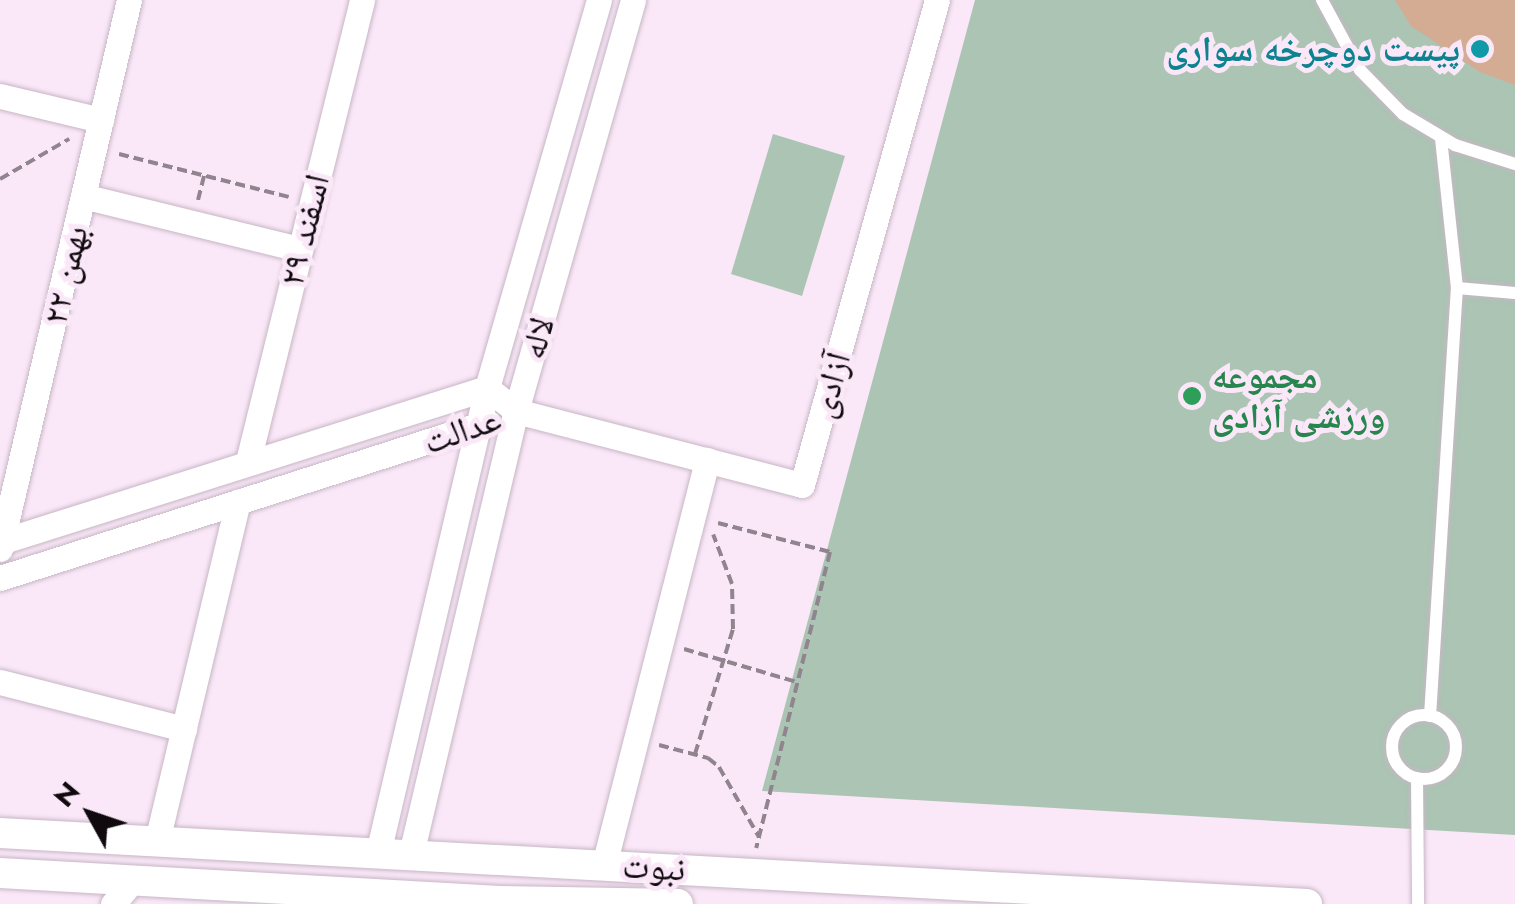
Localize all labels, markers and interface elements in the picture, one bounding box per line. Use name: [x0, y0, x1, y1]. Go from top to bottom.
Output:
place label: پیست دوچرخه سواری: [1166, 28, 1460, 70]
marker: پیست دوچرخه سواری: [1469, 38, 1491, 60]
street label: ۲۹ اسفند: [270, 170, 338, 290]
street label: ۲۲ بهمن: [33, 222, 97, 328]
street label: لاله: [511, 312, 563, 364]
street label: آزادی: [801, 347, 859, 423]
place label: مجموعه ورزشی آزادی: [1212, 355, 1385, 437]
marker: مجموعه ورزشی آزادی: [1181, 385, 1203, 407]
street label: عدالت: [418, 397, 506, 463]
north arrow: [40, 764, 140, 864]
text: N: [44, 773, 89, 816]
street label: نبوت: [621, 844, 687, 890]

